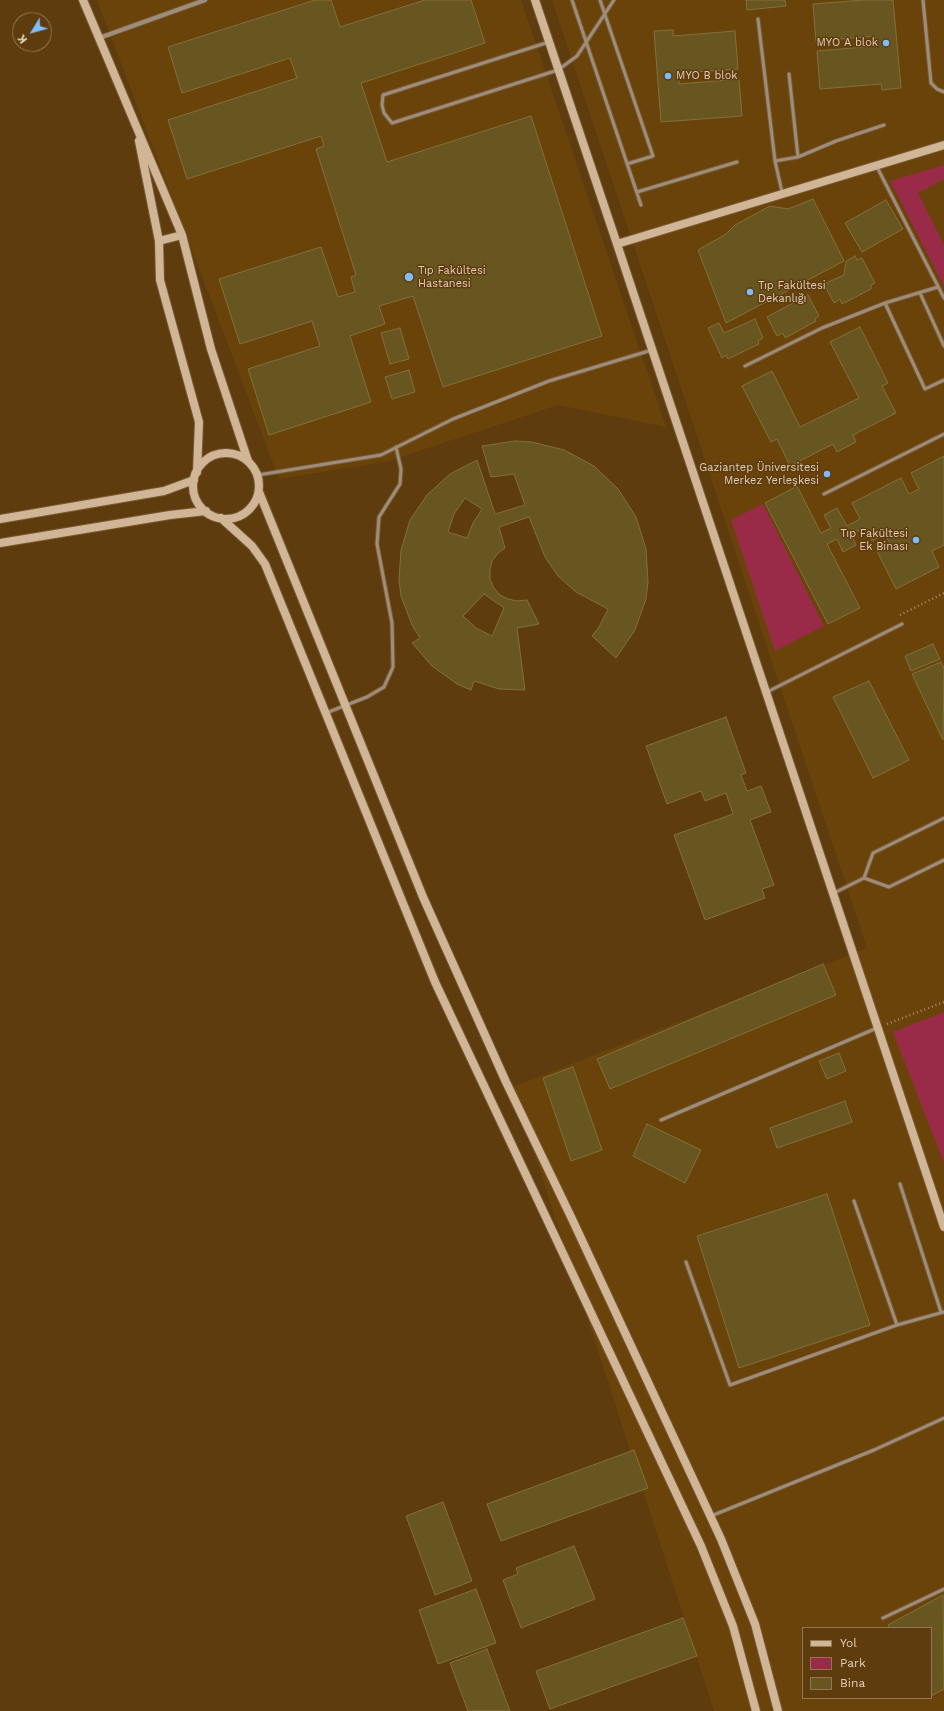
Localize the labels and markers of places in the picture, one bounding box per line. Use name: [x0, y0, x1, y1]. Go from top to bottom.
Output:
place label: MYO A blok: [816, 36, 878, 50]
marker: MYO A blok: [881, 38, 891, 48]
place label: MYO B blok: [676, 69, 737, 83]
marker: MYO B blok: [663, 71, 673, 81]
place label: Tıp Fakültesi Hastanesi: [418, 264, 486, 290]
marker: Tıp Fakültesi Hastanesi: [403, 271, 415, 283]
place label: Tıp Fakültesi Dekanlığı: [758, 279, 826, 305]
marker: Tıp Fakültesi Dekanlığı: [745, 287, 755, 297]
place label: Gaziantep Üniversitesi Merkez Yerleşkesi: [699, 461, 819, 487]
marker: Gaziantep Üniversitesi Merkez Yerleşkesi: [822, 469, 832, 479]
place label: Tıp Fakültesi Ek Binası: [840, 527, 908, 553]
marker: Tıp Fakültesi Ek Binası: [911, 535, 921, 545]

